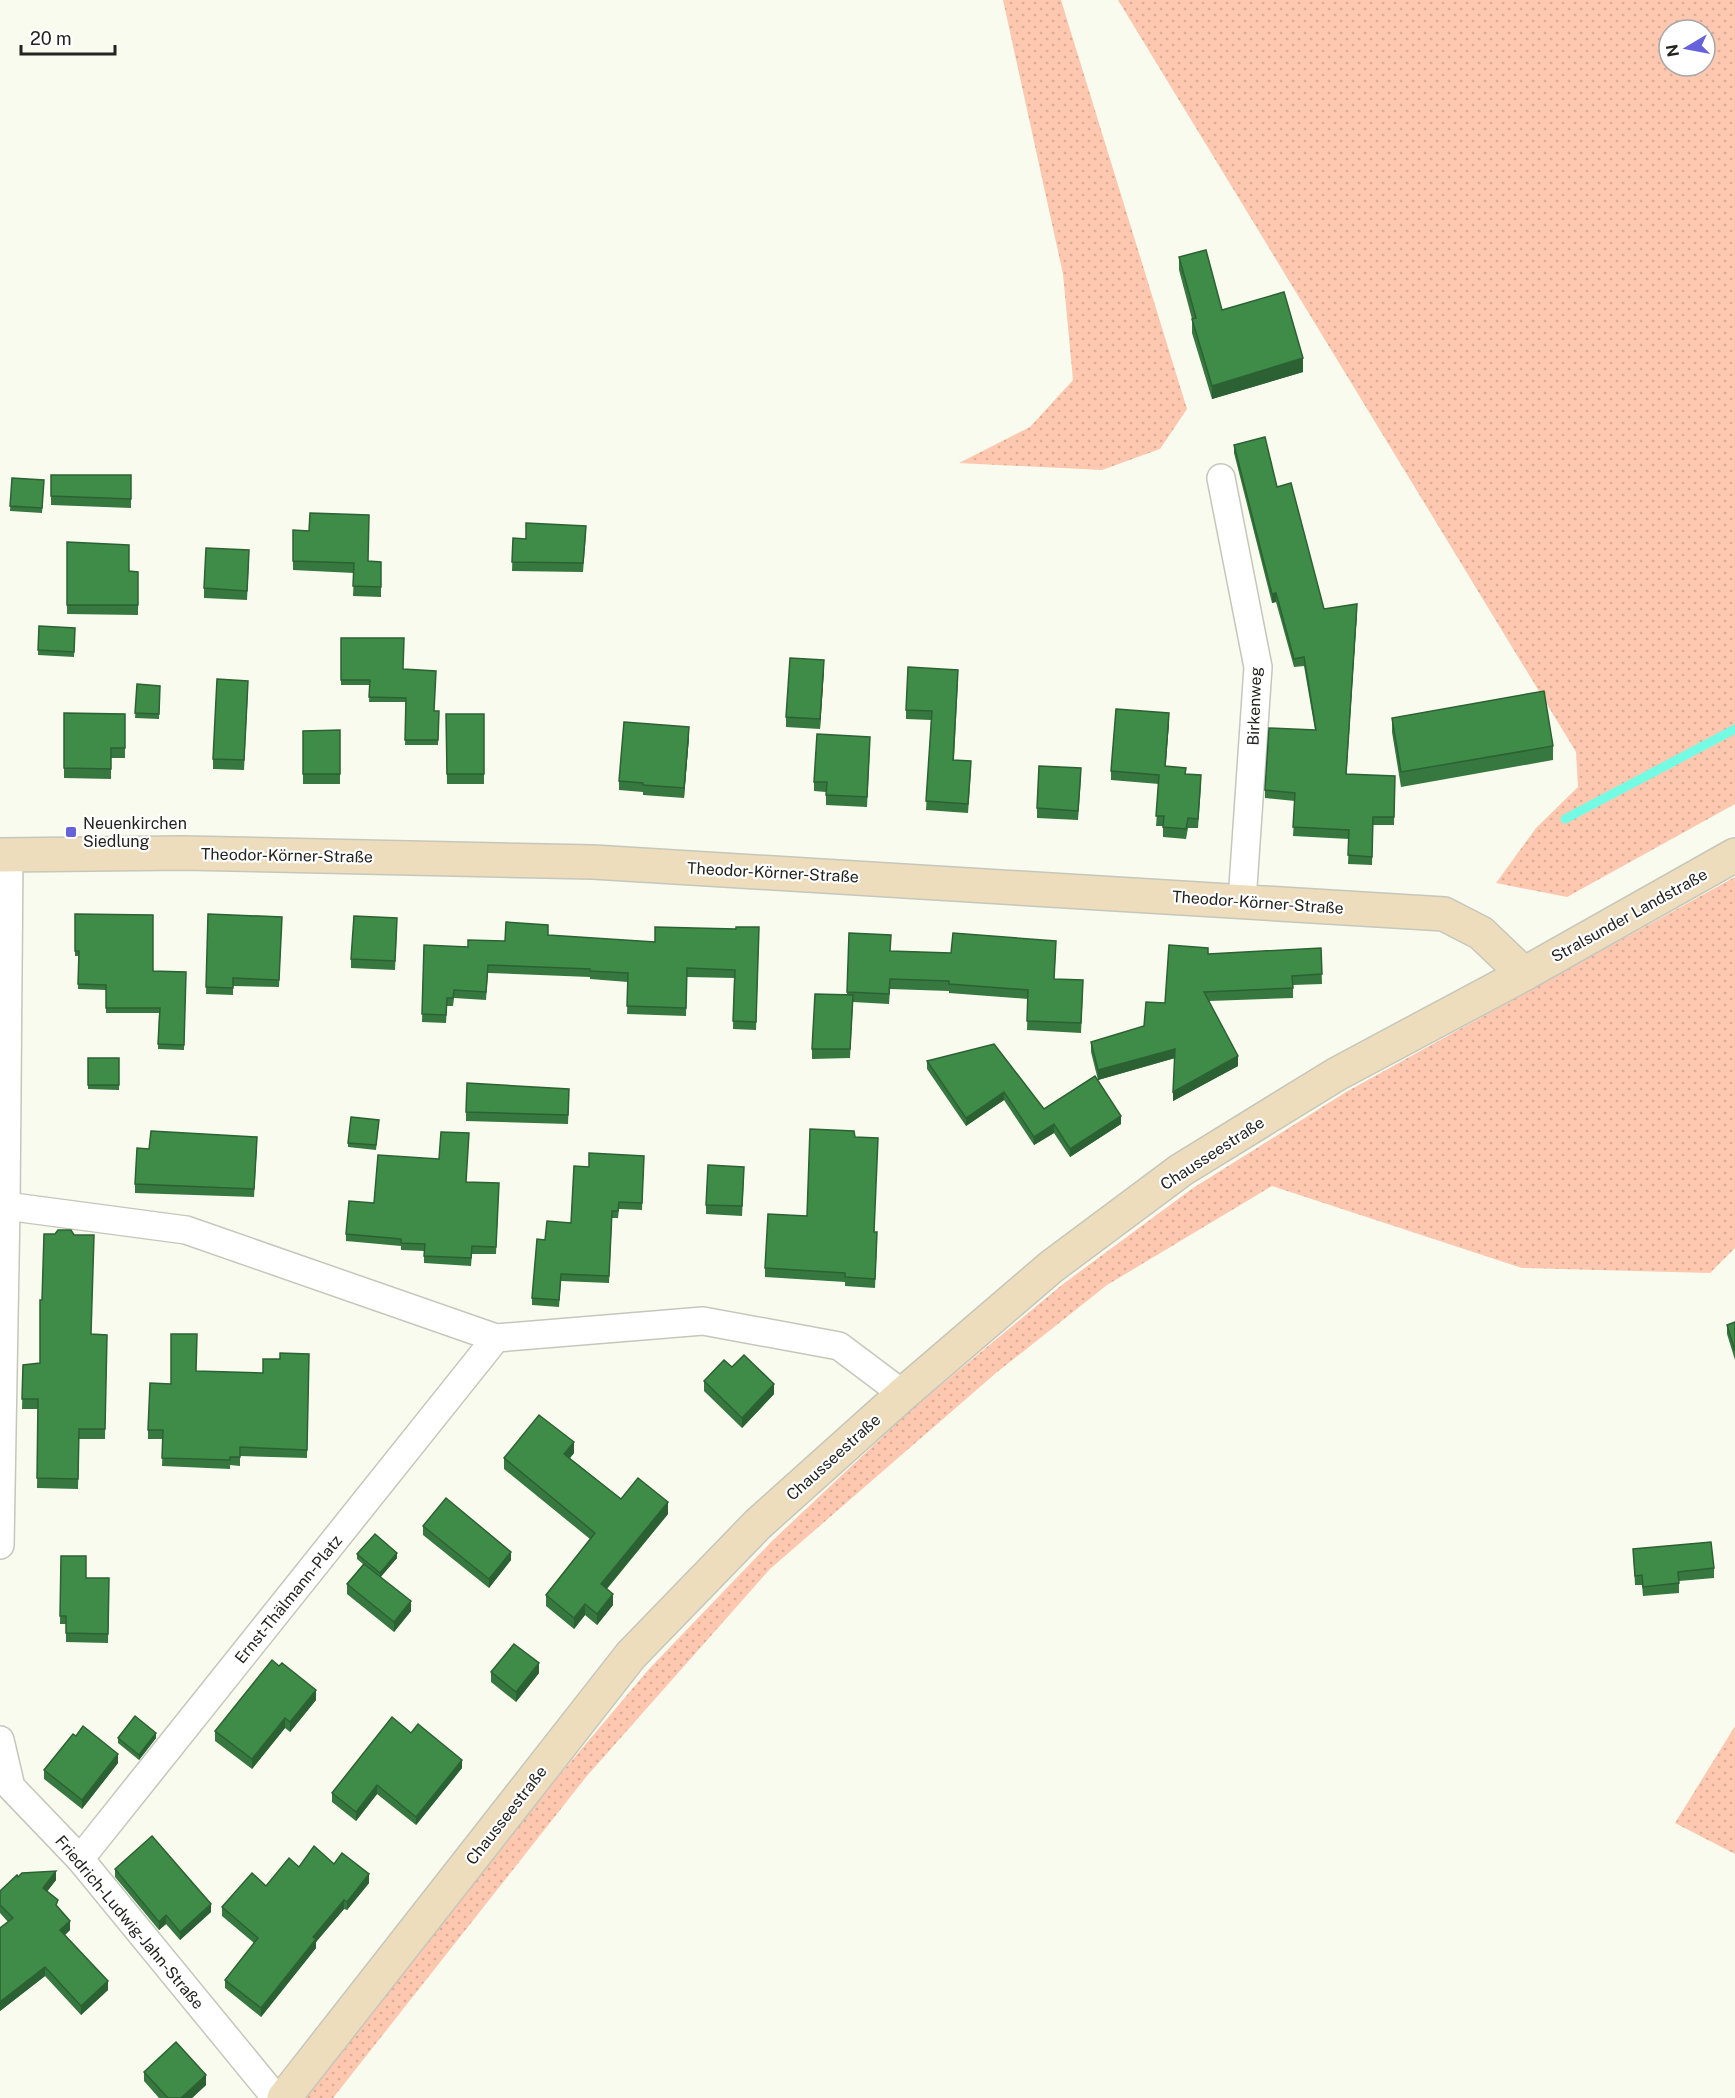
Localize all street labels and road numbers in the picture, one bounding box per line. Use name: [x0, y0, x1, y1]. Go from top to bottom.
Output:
street label: Birkenweg: [1244, 666, 1265, 746]
street label: Theodor-Körner-Straße: [201, 844, 373, 867]
street label: Theodor-Körner-Straße: [687, 859, 859, 886]
street label: Stralsunder Landstraße: [1548, 865, 1711, 966]
street label: Theodor-Körner-Straße: [1171, 887, 1344, 918]
street label: Chausseestraße: [1157, 1113, 1268, 1194]
street label: Chausseestraße: [782, 1410, 884, 1505]
street label: Ernst-Thälmann-Platz: [231, 1531, 346, 1667]
street label: Chausseestraße: [462, 1762, 551, 1868]
street label: Friedrich-Ludwig-Jahn-Straße: [51, 1832, 208, 2013]

